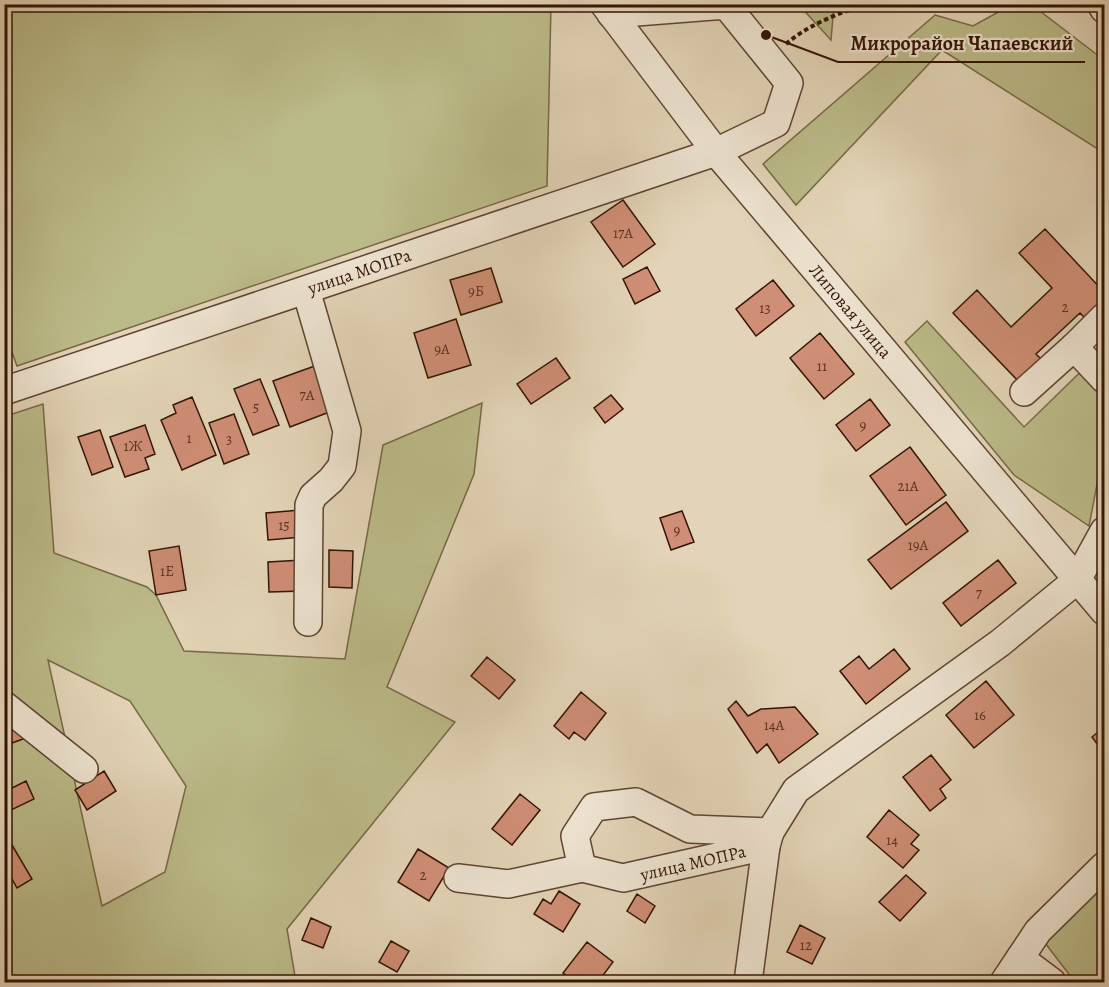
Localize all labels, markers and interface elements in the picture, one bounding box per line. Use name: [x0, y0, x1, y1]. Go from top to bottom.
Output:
callout: Микрорайон Чапаевский: [838, 24, 1085, 62]
text: Микрорайон Чапаевский: [851, 30, 1074, 57]
house number: 17А: [613, 223, 633, 243]
street label: улица МОПРа: [304, 243, 415, 301]
street label: Липовая улица: [804, 259, 898, 364]
house number: 9Б: [468, 281, 484, 301]
house number: 2: [1061, 297, 1069, 317]
house number: 13: [759, 298, 771, 318]
house number: 9А: [434, 339, 450, 359]
house number: 11: [817, 356, 827, 376]
house number: 7А: [299, 385, 315, 405]
house number: 5: [253, 397, 259, 417]
house number: 9: [860, 415, 867, 435]
house number: 1: [186, 428, 192, 448]
house number: 3: [226, 429, 232, 449]
house number: 1Ж: [124, 436, 143, 456]
house number: 21А: [897, 476, 919, 496]
house number: 15: [278, 515, 290, 535]
house number: 9: [674, 520, 681, 540]
house number: 19А: [908, 535, 929, 555]
house number: 1Е: [160, 561, 174, 581]
house number: 7: [976, 583, 983, 603]
house number: 16: [974, 705, 986, 725]
house number: 14А: [764, 715, 785, 735]
house number: 14: [886, 830, 898, 850]
street label: улица МОПРа: [637, 839, 749, 887]
house number: 2: [419, 865, 427, 885]
house number: 12: [800, 935, 812, 955]

